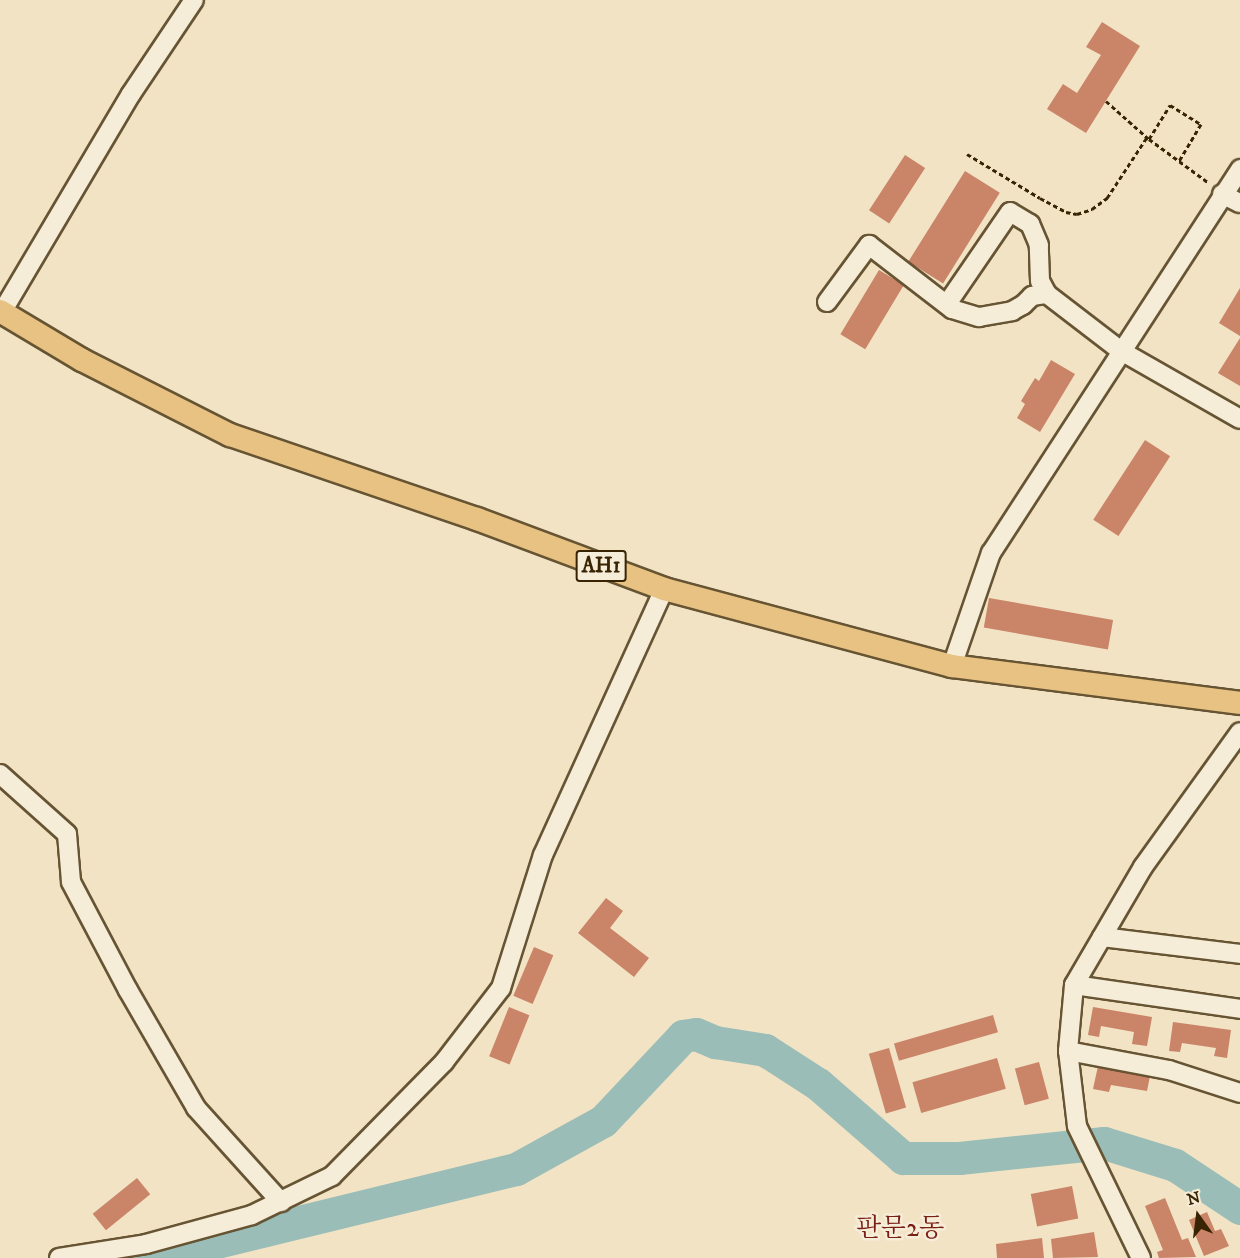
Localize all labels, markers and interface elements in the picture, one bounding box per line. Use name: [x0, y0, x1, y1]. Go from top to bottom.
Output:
road number: AH1: [576, 548, 626, 584]
north arrow: [1168, 1186, 1228, 1246]
text: N: [1185, 1187, 1202, 1210]
district label: 판문2동: [856, 1213, 944, 1245]

